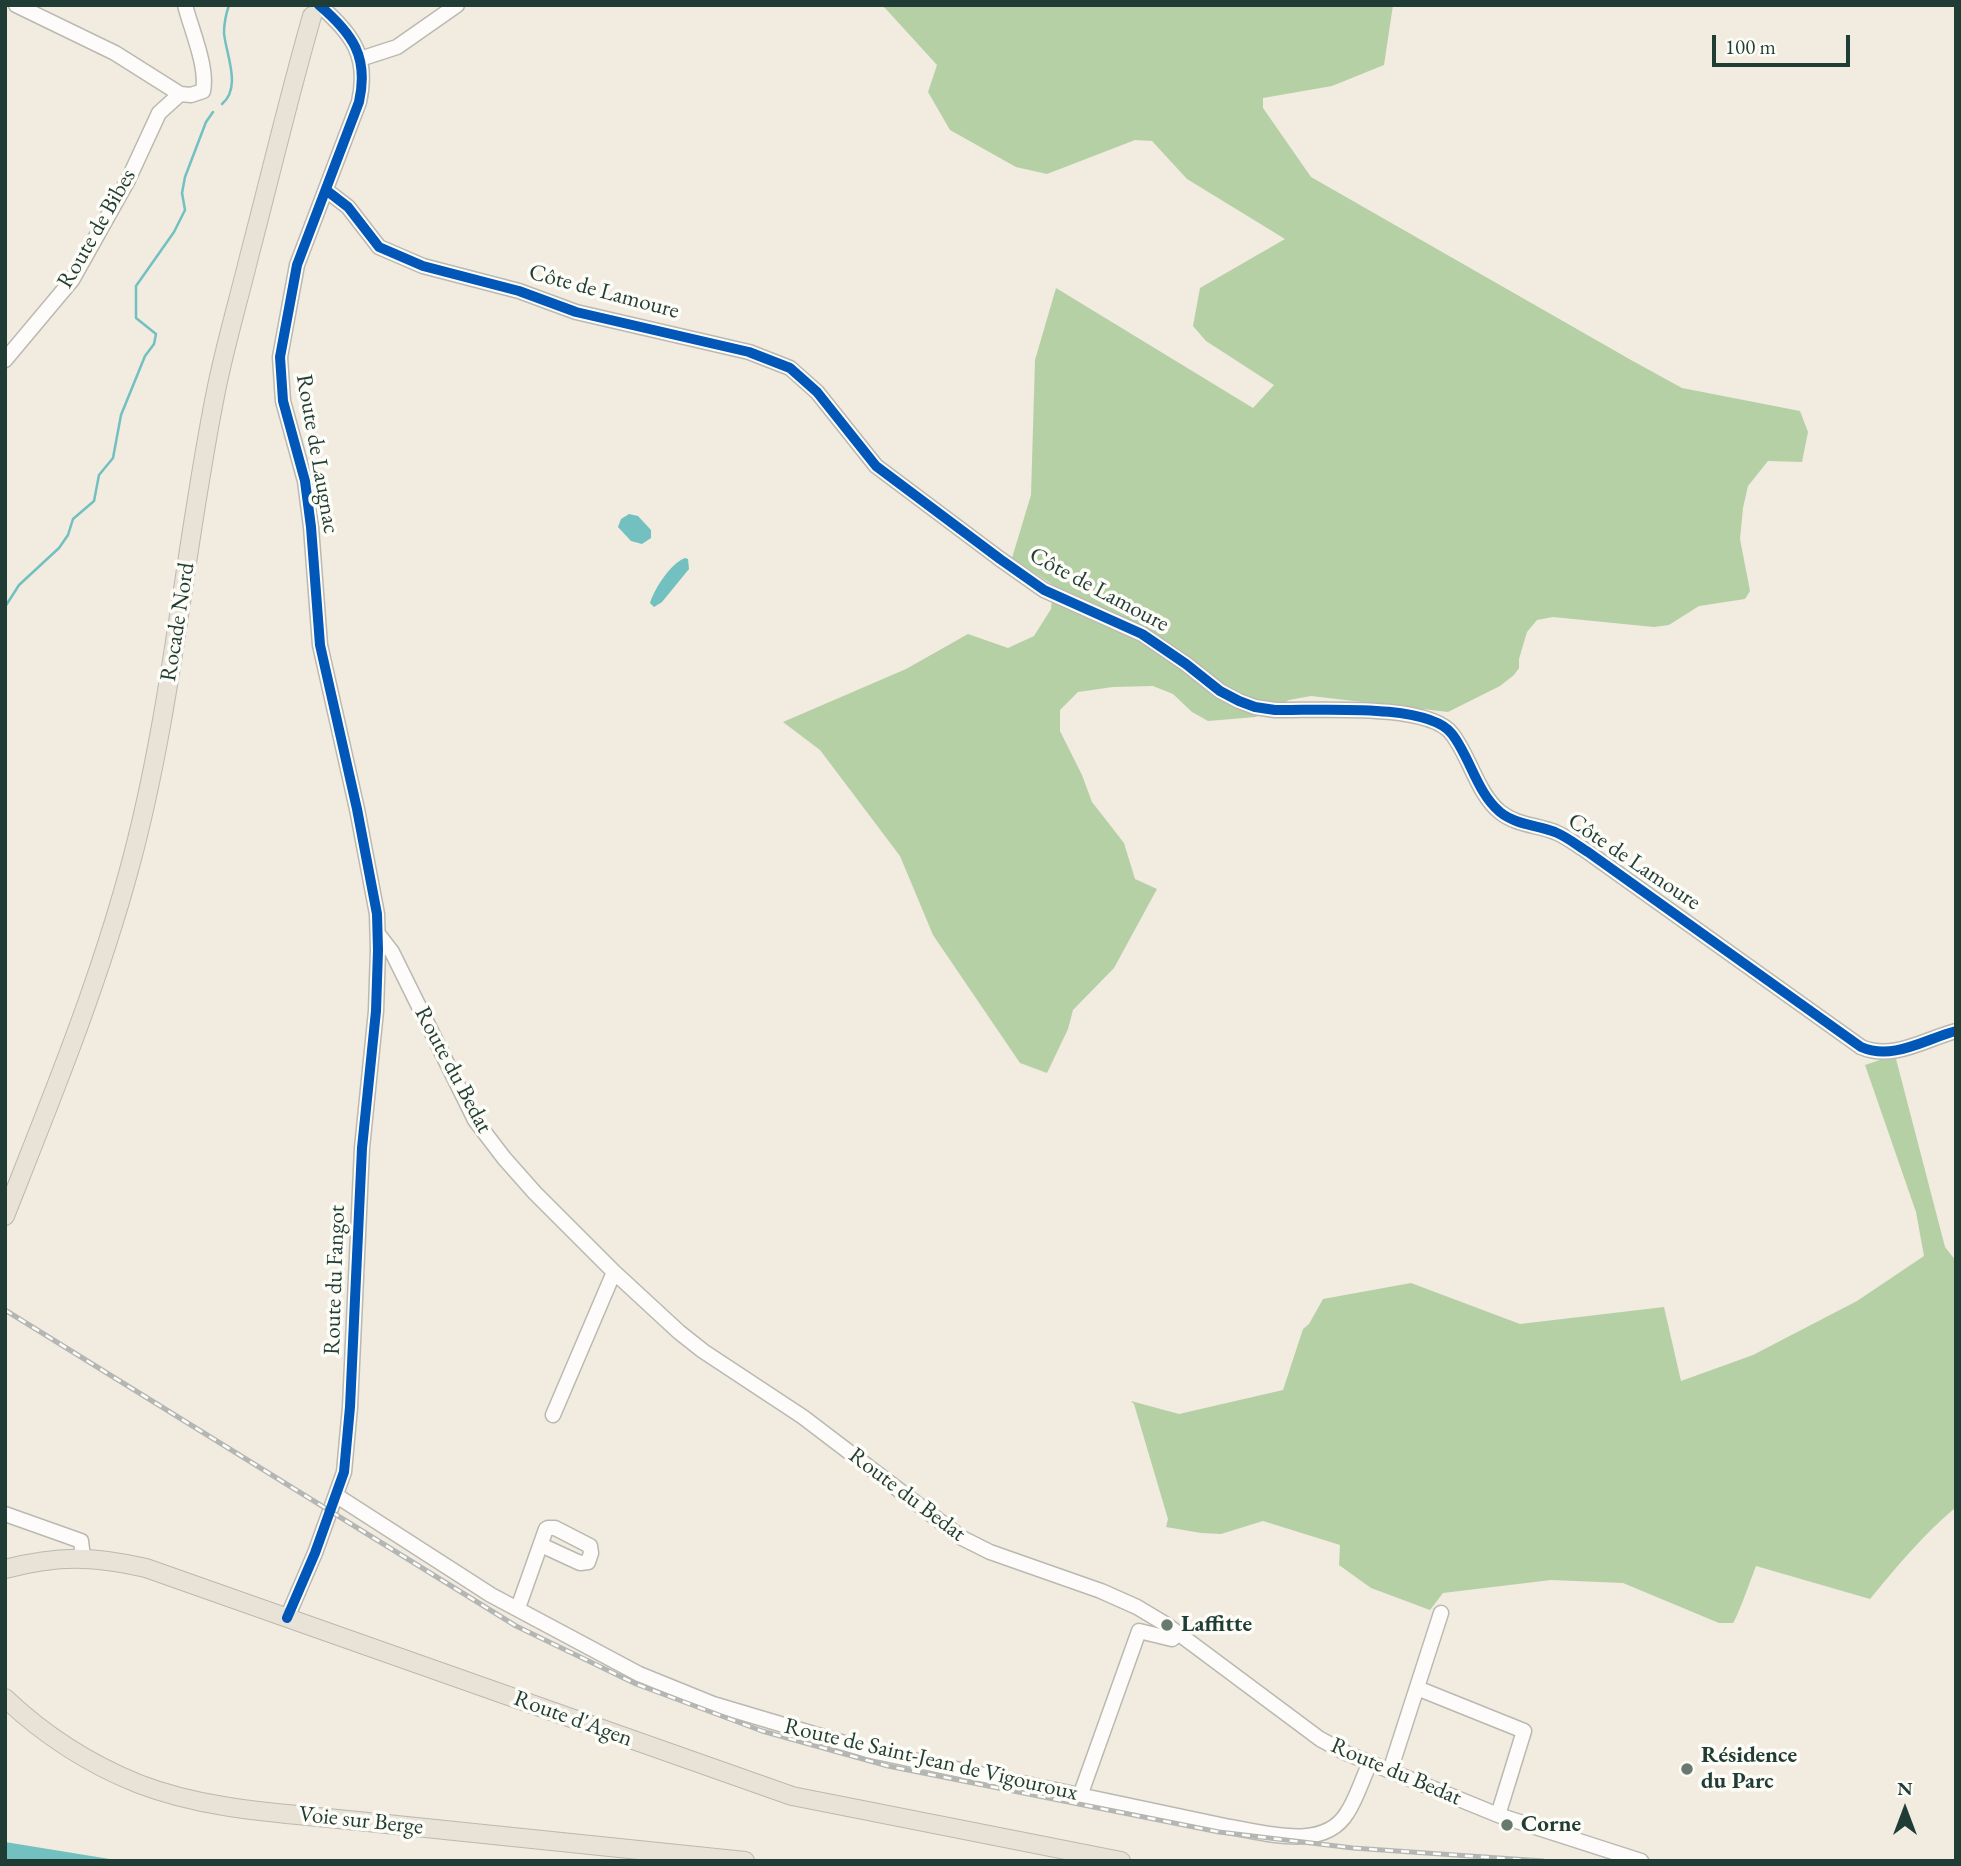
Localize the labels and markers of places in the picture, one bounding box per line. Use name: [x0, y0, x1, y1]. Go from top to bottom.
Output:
place label: Laffitte: [1181, 1611, 1252, 1639]
marker: Laffitte: [1159, 1617, 1175, 1633]
place label: Résidence du Parc: [1701, 1742, 1797, 1796]
marker: Résidence du Parc: [1679, 1761, 1695, 1777]
place label: Corne: [1521, 1811, 1581, 1839]
marker: Corne: [1499, 1817, 1515, 1833]

